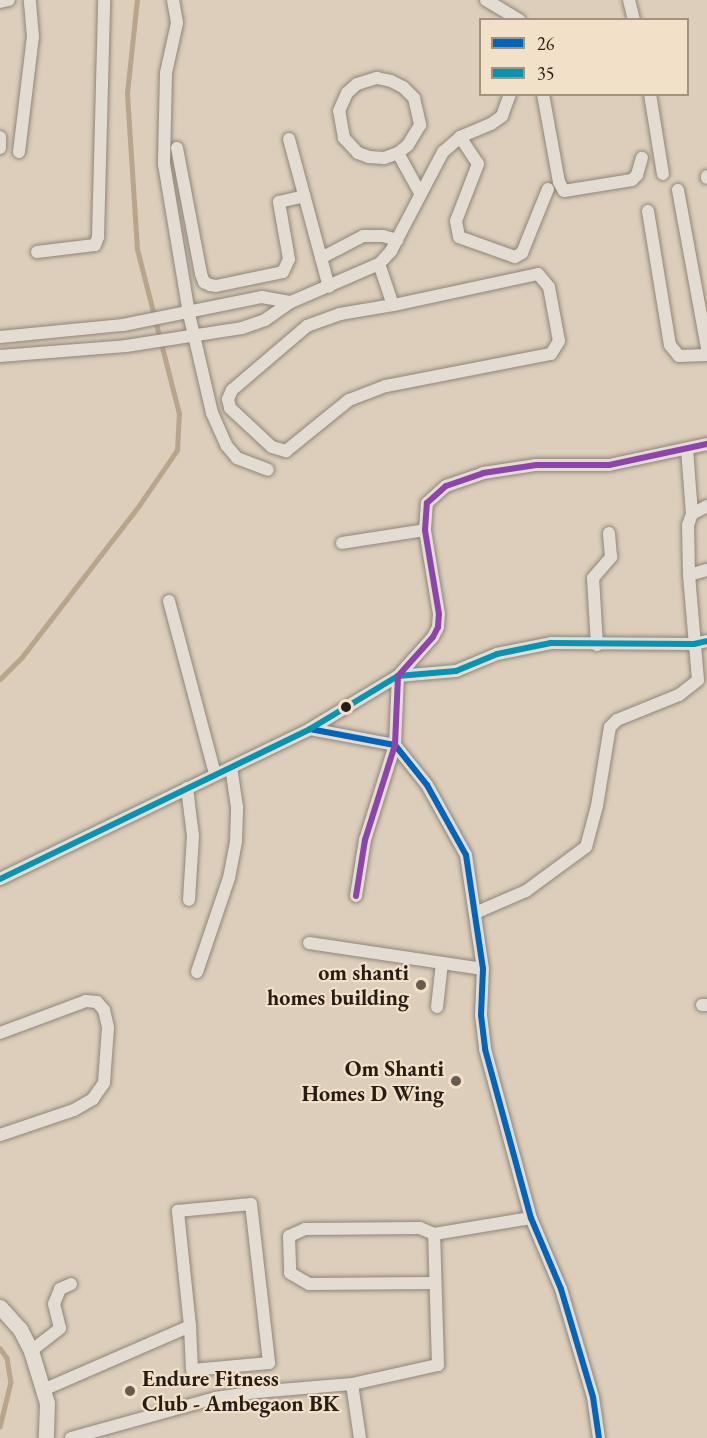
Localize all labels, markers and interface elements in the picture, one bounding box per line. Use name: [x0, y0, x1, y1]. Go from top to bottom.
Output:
legend: [479, 18, 689, 96]
text: 26: [537, 32, 554, 55]
text: 35: [537, 62, 554, 85]
unlabelled marker: [340, 701, 352, 713]
place label: om shanti homes building: [267, 959, 409, 1010]
marker: om shanti homes building: [414, 978, 428, 992]
place label: Om Shanti Homes D Wing: [301, 1055, 444, 1106]
marker: Om Shanti Homes D Wing: [449, 1074, 463, 1088]
place label: Endure Fitness Club - Ambegaon BK: [142, 1365, 339, 1416]
marker: Endure Fitness Club - Ambegaon BK: [123, 1384, 137, 1398]

